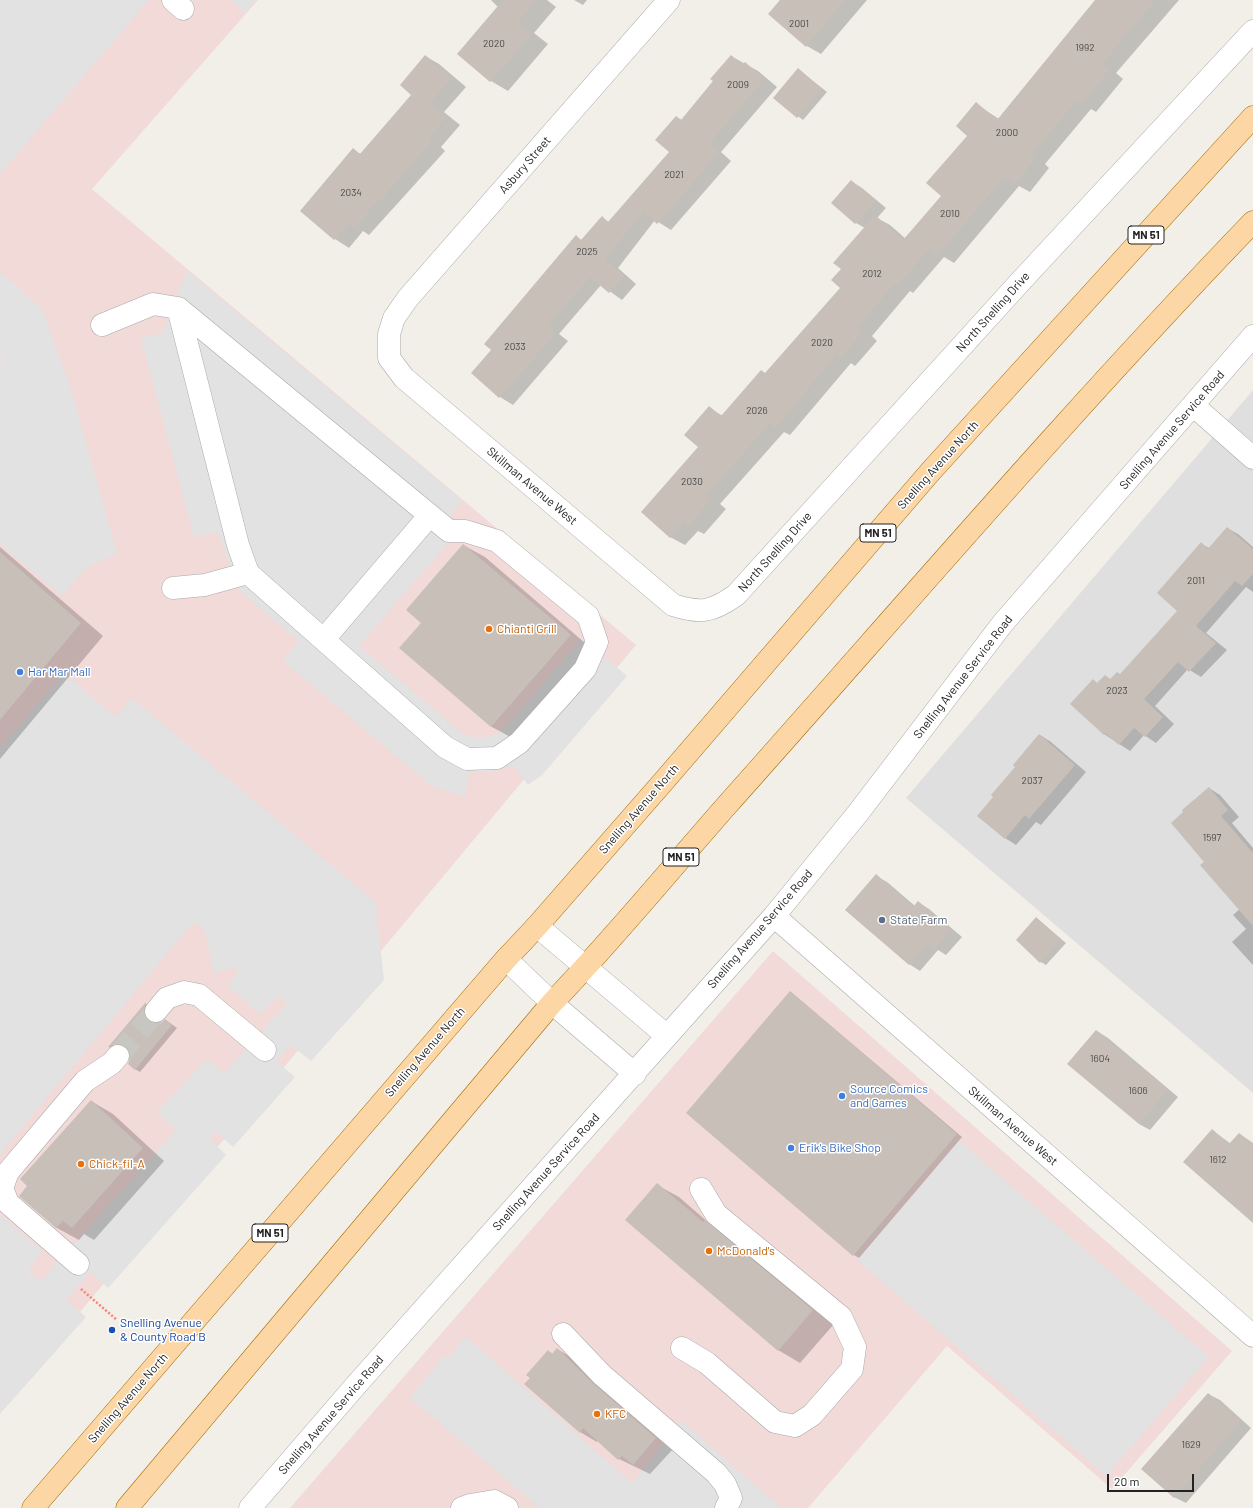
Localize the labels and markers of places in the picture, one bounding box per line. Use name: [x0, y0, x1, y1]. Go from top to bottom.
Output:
place label: Chianti Grill: [497, 622, 557, 636]
marker: Chianti Grill: [484, 624, 494, 634]
place label: Har Mar Mall: [28, 665, 90, 679]
marker: Har Mar Mall: [15, 667, 25, 677]
place label: State Farm: [890, 913, 947, 927]
marker: State Farm: [877, 915, 887, 925]
place label: Source Comics and Games: [850, 1082, 928, 1110]
marker: Source Comics and Games: [837, 1091, 847, 1101]
place label: Erik's Bike Shop: [799, 1141, 881, 1155]
marker: Erik's Bike Shop: [786, 1143, 796, 1153]
place label: Chick-fil-A: [89, 1157, 145, 1171]
marker: Chick-fil-A: [76, 1159, 86, 1169]
place label: McDonald's: [717, 1244, 775, 1258]
marker: McDonald's: [704, 1246, 714, 1256]
place label: Snelling Avenue & County Road B: [120, 1316, 206, 1344]
marker: Snelling Avenue & County Road B: [107, 1325, 117, 1335]
place label: KFC: [605, 1407, 626, 1421]
marker: KFC: [592, 1409, 602, 1419]

